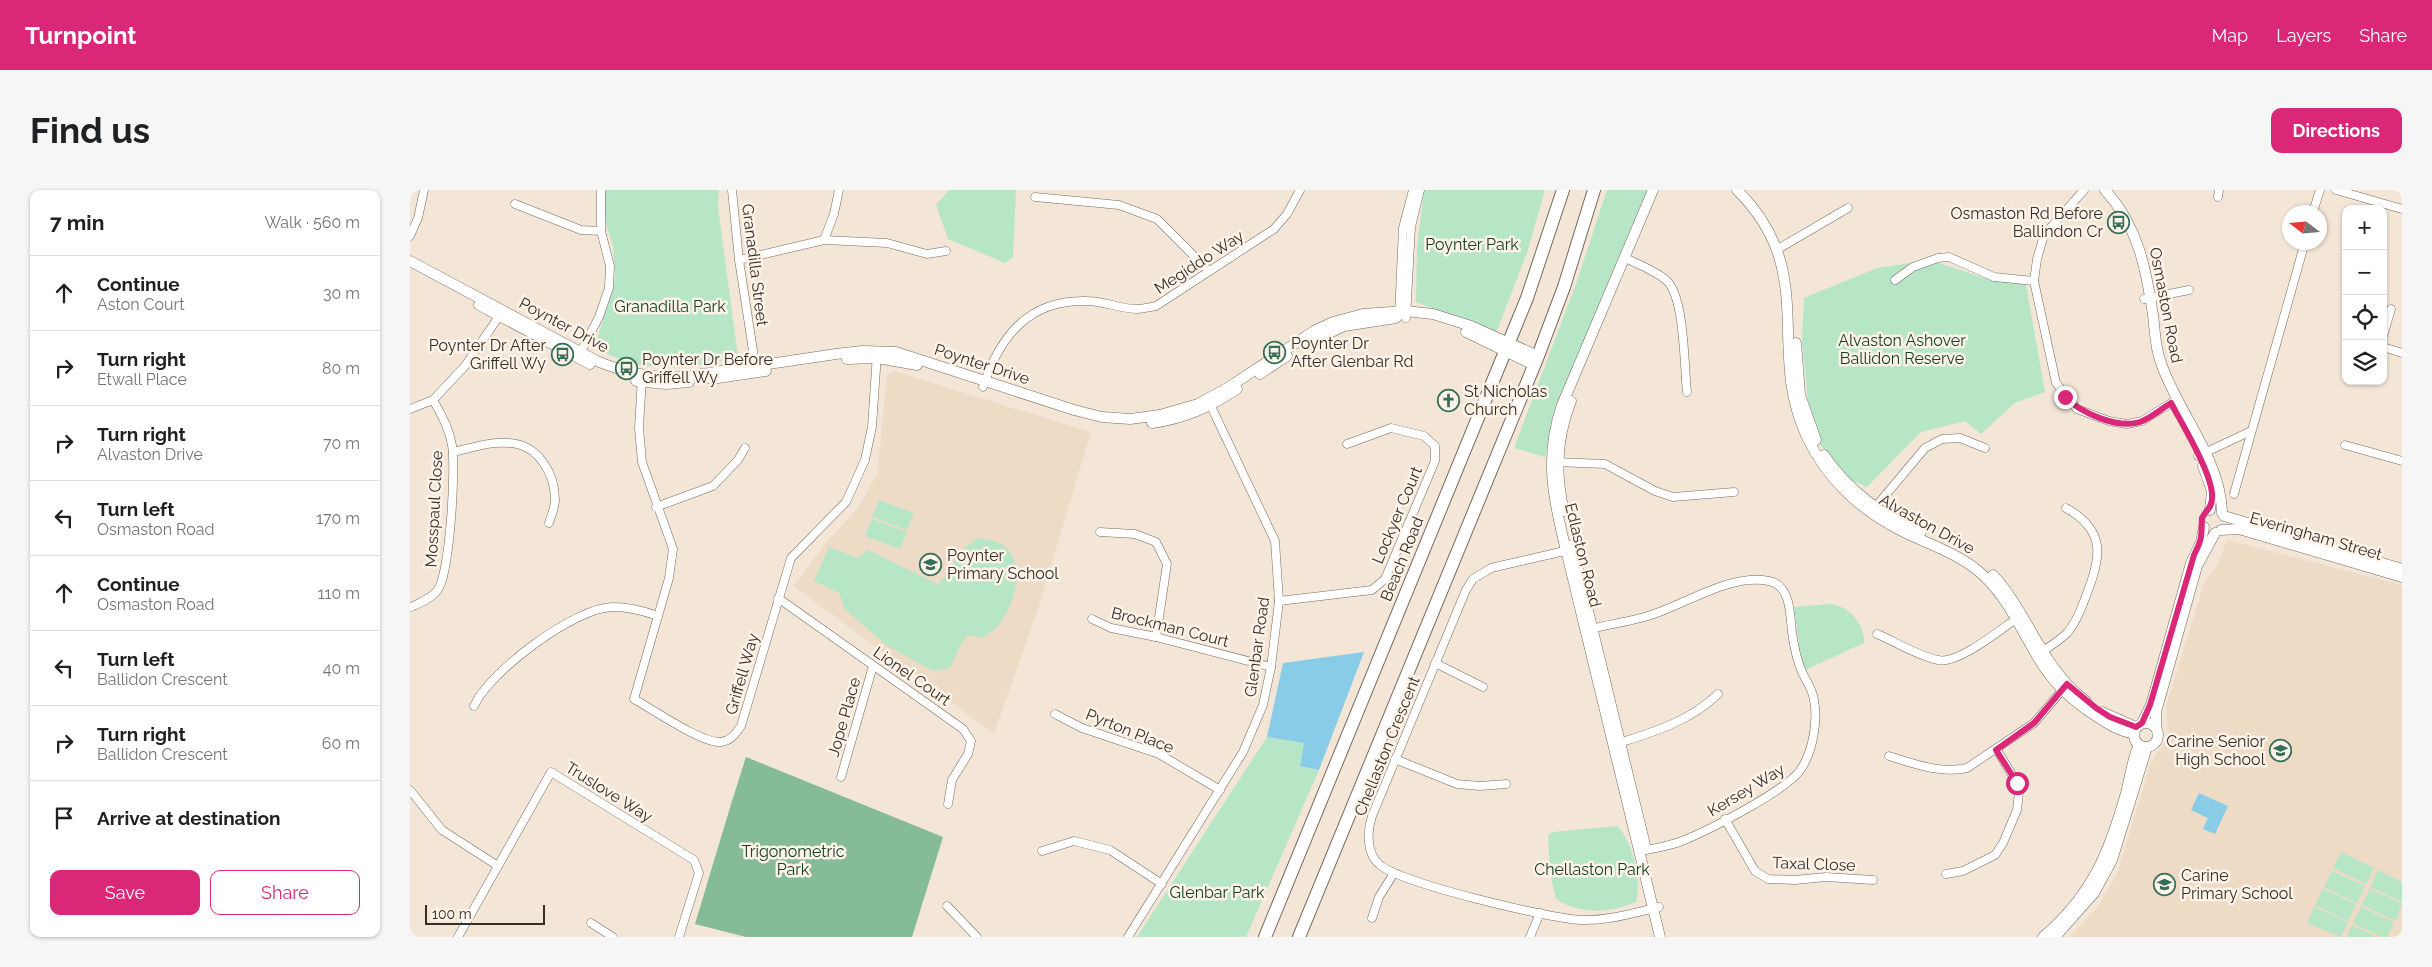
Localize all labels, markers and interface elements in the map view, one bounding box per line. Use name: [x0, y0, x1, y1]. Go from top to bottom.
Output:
text: Turnpoint: [25, 21, 137, 50]
text: Map: [2212, 25, 2248, 46]
text: Layers: [2276, 25, 2331, 46]
text: Share: [2359, 25, 2407, 46]
button: Directions: [2271, 108, 2402, 153]
text: Find us: [30, 110, 150, 151]
street label: Granadilla Street: [738, 203, 772, 328]
place label: Osmaston Rd Before Ballindon Cr: [1950, 204, 2103, 241]
north arrow: [2282, 205, 2327, 250]
map controls: [2342, 205, 2387, 385]
button: +: [2342, 205, 2387, 250]
text: 7 min: [50, 210, 104, 235]
bus stop icon: Osmaston Rd Before Ballindon Cr: [2107, 210, 2131, 234]
text: Walk · 560 m: [264, 213, 360, 232]
street label: Megiddo Way: [1151, 226, 1247, 298]
park label: Poynter Park: [1425, 235, 1519, 254]
street label: Osmaston Road: [2145, 246, 2187, 364]
button: −: [2342, 250, 2387, 295]
text: Continue: [97, 273, 180, 295]
icon: ahead: [50, 279, 78, 307]
text: 30 m: [323, 284, 360, 303]
street label: Poynter Drive: [516, 293, 612, 357]
text: Aston Court: [97, 295, 185, 314]
button: locate: [2342, 295, 2387, 340]
park label: Granadilla Park: [614, 297, 726, 316]
park label: Alvaston Ashover Ballidon Reserve: [1838, 331, 1966, 368]
place label: Poynter Dr After Glenbar Rd: [1291, 334, 1413, 371]
place label: Poynter Dr After Griffell Wy: [429, 336, 546, 373]
street label: Poynter Drive: [932, 340, 1032, 388]
bus stop icon: Poynter Dr After Glenbar Rd: [1263, 340, 1287, 364]
button: layers: [2342, 340, 2387, 385]
bus stop icon: Poynter Dr After Griffell Wy: [550, 342, 574, 366]
text: Turn right: [97, 348, 186, 370]
place label: Poynter Dr Before Griffell Wy: [642, 350, 773, 387]
icon: right: [50, 354, 78, 382]
bus stop icon: Poynter Dr Before Griffell Wy: [614, 356, 638, 380]
text: 80 m: [322, 359, 360, 378]
text: Etwall Place: [97, 370, 187, 389]
place label: St Nicholas Church: [1464, 382, 1548, 419]
route end: [2054, 386, 2077, 409]
church icon: St Nicholas Church: [1436, 388, 1460, 412]
text: Turn right: [97, 423, 186, 445]
icon: right: [50, 429, 78, 457]
text: 70 m: [323, 434, 360, 453]
text: Alvaston Drive: [97, 445, 203, 464]
street label: Mosspaul Close: [421, 450, 447, 568]
street label: Lockyer Court: [1368, 463, 1426, 567]
street label: Alvaston Drive: [1876, 490, 1978, 558]
text: Turn left: [97, 498, 174, 520]
street label: Edlaston Road: [1561, 501, 1605, 609]
icon: left: [50, 504, 78, 532]
street label: Everingham Street: [2248, 508, 2385, 564]
text: 170 m: [316, 509, 360, 528]
street label: Beach Road: [1376, 514, 1428, 604]
text: Osmaston Road: [97, 520, 214, 539]
place label: Poynter Primary School: [947, 546, 1059, 583]
school or university icon: Poynter Primary School: [919, 552, 943, 576]
text: Continue: [97, 573, 180, 595]
icon: ahead: [50, 579, 78, 607]
text: 110 m: [318, 584, 360, 603]
text: Osmaston Road: [97, 595, 214, 614]
street label: Glenbar Road: [1241, 596, 1273, 698]
street label: Brockman Court: [1109, 603, 1231, 651]
street label: Griffell Way: [721, 631, 763, 717]
street label: Lionel Court: [870, 642, 955, 710]
text: Turn left: [97, 648, 174, 670]
icon: left: [50, 654, 78, 682]
text: 40 m: [323, 659, 360, 678]
text: Ballidon Crescent: [97, 670, 228, 689]
street label: Chellaston Crescent: [1350, 673, 1424, 819]
street label: Jope Place: [824, 675, 864, 759]
street label: Pyrton Place: [1083, 705, 1177, 757]
text: Turn right: [97, 723, 186, 745]
icon: right: [50, 729, 78, 757]
place label: Carine Senior High School: [2166, 732, 2266, 769]
text: 60 m: [322, 734, 360, 753]
school or university icon: Carine Senior High School: [2269, 738, 2293, 762]
text: Ballidon Crescent: [97, 745, 228, 764]
street label: Truslove Way: [562, 758, 656, 826]
street label: Kersey Way: [1704, 759, 1788, 820]
route start: [2006, 772, 2029, 795]
icon: arrive: [50, 804, 78, 832]
text: Arrive at destination: [97, 807, 281, 829]
park label: Trigonometric Park: [742, 842, 845, 879]
street label: Taxal Close: [1772, 853, 1856, 875]
park label: Chellaston Park: [1534, 860, 1650, 879]
place label: Carine Primary School: [2181, 866, 2293, 903]
button: Save: [50, 870, 200, 915]
button: Share: [210, 870, 360, 915]
school or university icon: Carine Primary School: [2153, 872, 2177, 896]
park label: Glenbar Park: [1169, 883, 1265, 902]
scale bar: [425, 902, 545, 925]
text: 100 m: [432, 906, 472, 922]

